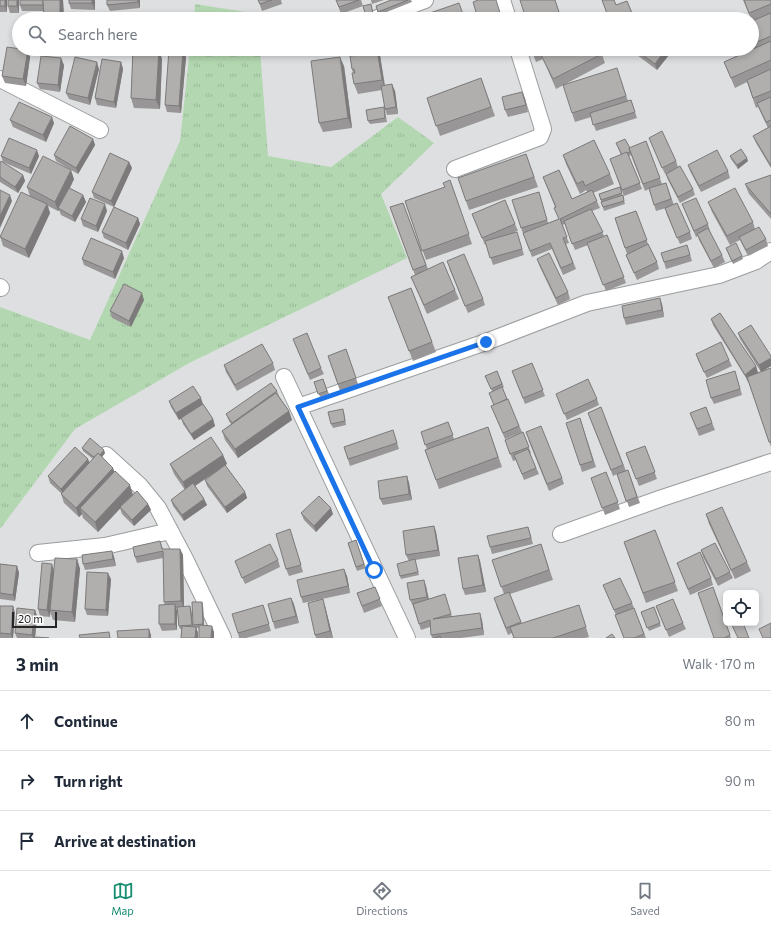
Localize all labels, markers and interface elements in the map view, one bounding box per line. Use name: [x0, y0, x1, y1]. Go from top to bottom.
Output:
search box: [12, 12, 759, 56]
icon: search: [26, 23, 48, 45]
text: Search here: [58, 25, 137, 43]
route end: [477, 333, 495, 351]
route start: [365, 561, 383, 579]
map controls: [723, 590, 759, 626]
button: locate: [723, 590, 759, 626]
scale bar: [12, 610, 57, 629]
text: 20 m: [18, 612, 43, 625]
text: 3 min: [16, 654, 59, 675]
text: Walk · 170 m: [683, 656, 755, 672]
icon: ahead: [16, 710, 38, 732]
text: Continue: [54, 712, 118, 730]
text: 80 m: [725, 713, 755, 729]
icon: right: [16, 770, 38, 792]
text: Turn right: [54, 772, 123, 790]
text: 90 m: [725, 773, 755, 789]
icon: arrive: [16, 830, 38, 852]
text: Arrive at destination: [54, 832, 196, 850]
tab: Map: [111, 880, 134, 917]
tab: Directions: [356, 880, 408, 917]
tab: Saved: [630, 880, 660, 917]

